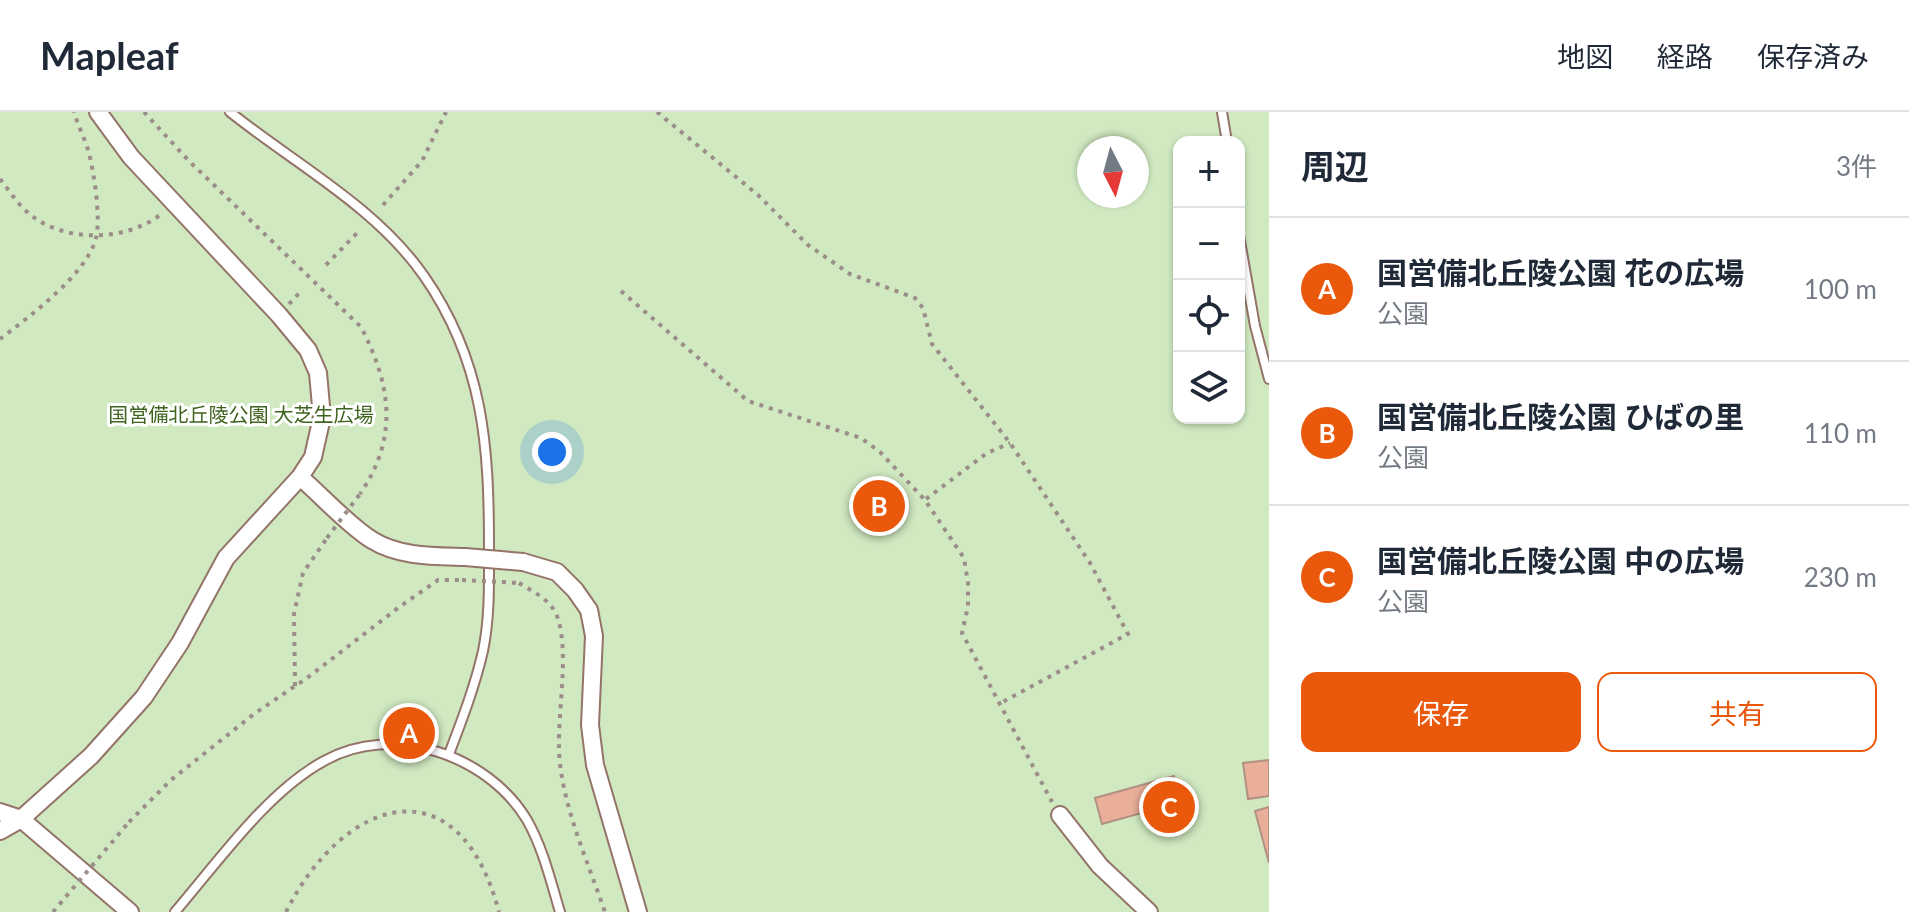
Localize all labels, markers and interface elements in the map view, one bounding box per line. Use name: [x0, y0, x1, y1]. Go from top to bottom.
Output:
text: Mapleaf: [40, 32, 179, 78]
text: 地図: [1557, 39, 1613, 73]
text: 経路: [1657, 39, 1713, 73]
text: 保存済み: [1757, 39, 1869, 73]
north arrow: [1077, 136, 1149, 208]
map controls: [1173, 136, 1245, 424]
button: +: [1173, 136, 1245, 208]
text: 周辺: [1301, 145, 1369, 186]
text: 3件: [1836, 150, 1877, 182]
button: −: [1173, 208, 1245, 280]
text: 国営備北丘陵公園 花の広場: [1377, 254, 1744, 290]
text: A: [1318, 273, 1336, 305]
text: 100 m: [1804, 273, 1877, 305]
button: locate: [1173, 280, 1245, 352]
text: 公園: [1377, 297, 1429, 329]
button: layers: [1173, 352, 1245, 424]
text: 国営備北丘陵公園 ひばの里: [1377, 398, 1744, 434]
park label: 国営備北丘陵公園 大芝生広場: [108, 402, 374, 426]
text: B: [1318, 417, 1336, 449]
text: 110 m: [1804, 417, 1877, 449]
your location: [532, 432, 572, 472]
text: 公園: [1377, 441, 1429, 473]
pin: B: [853, 476, 905, 536]
text: 国営備北丘陵公園 中の広場: [1377, 542, 1744, 578]
text: C: [1318, 561, 1336, 593]
text: 230 m: [1804, 561, 1877, 593]
text: 公園: [1377, 585, 1429, 617]
button: 保存: [1301, 672, 1581, 752]
button: 共有: [1597, 672, 1877, 752]
pin: A: [383, 703, 435, 763]
pin: C: [1143, 777, 1195, 837]

